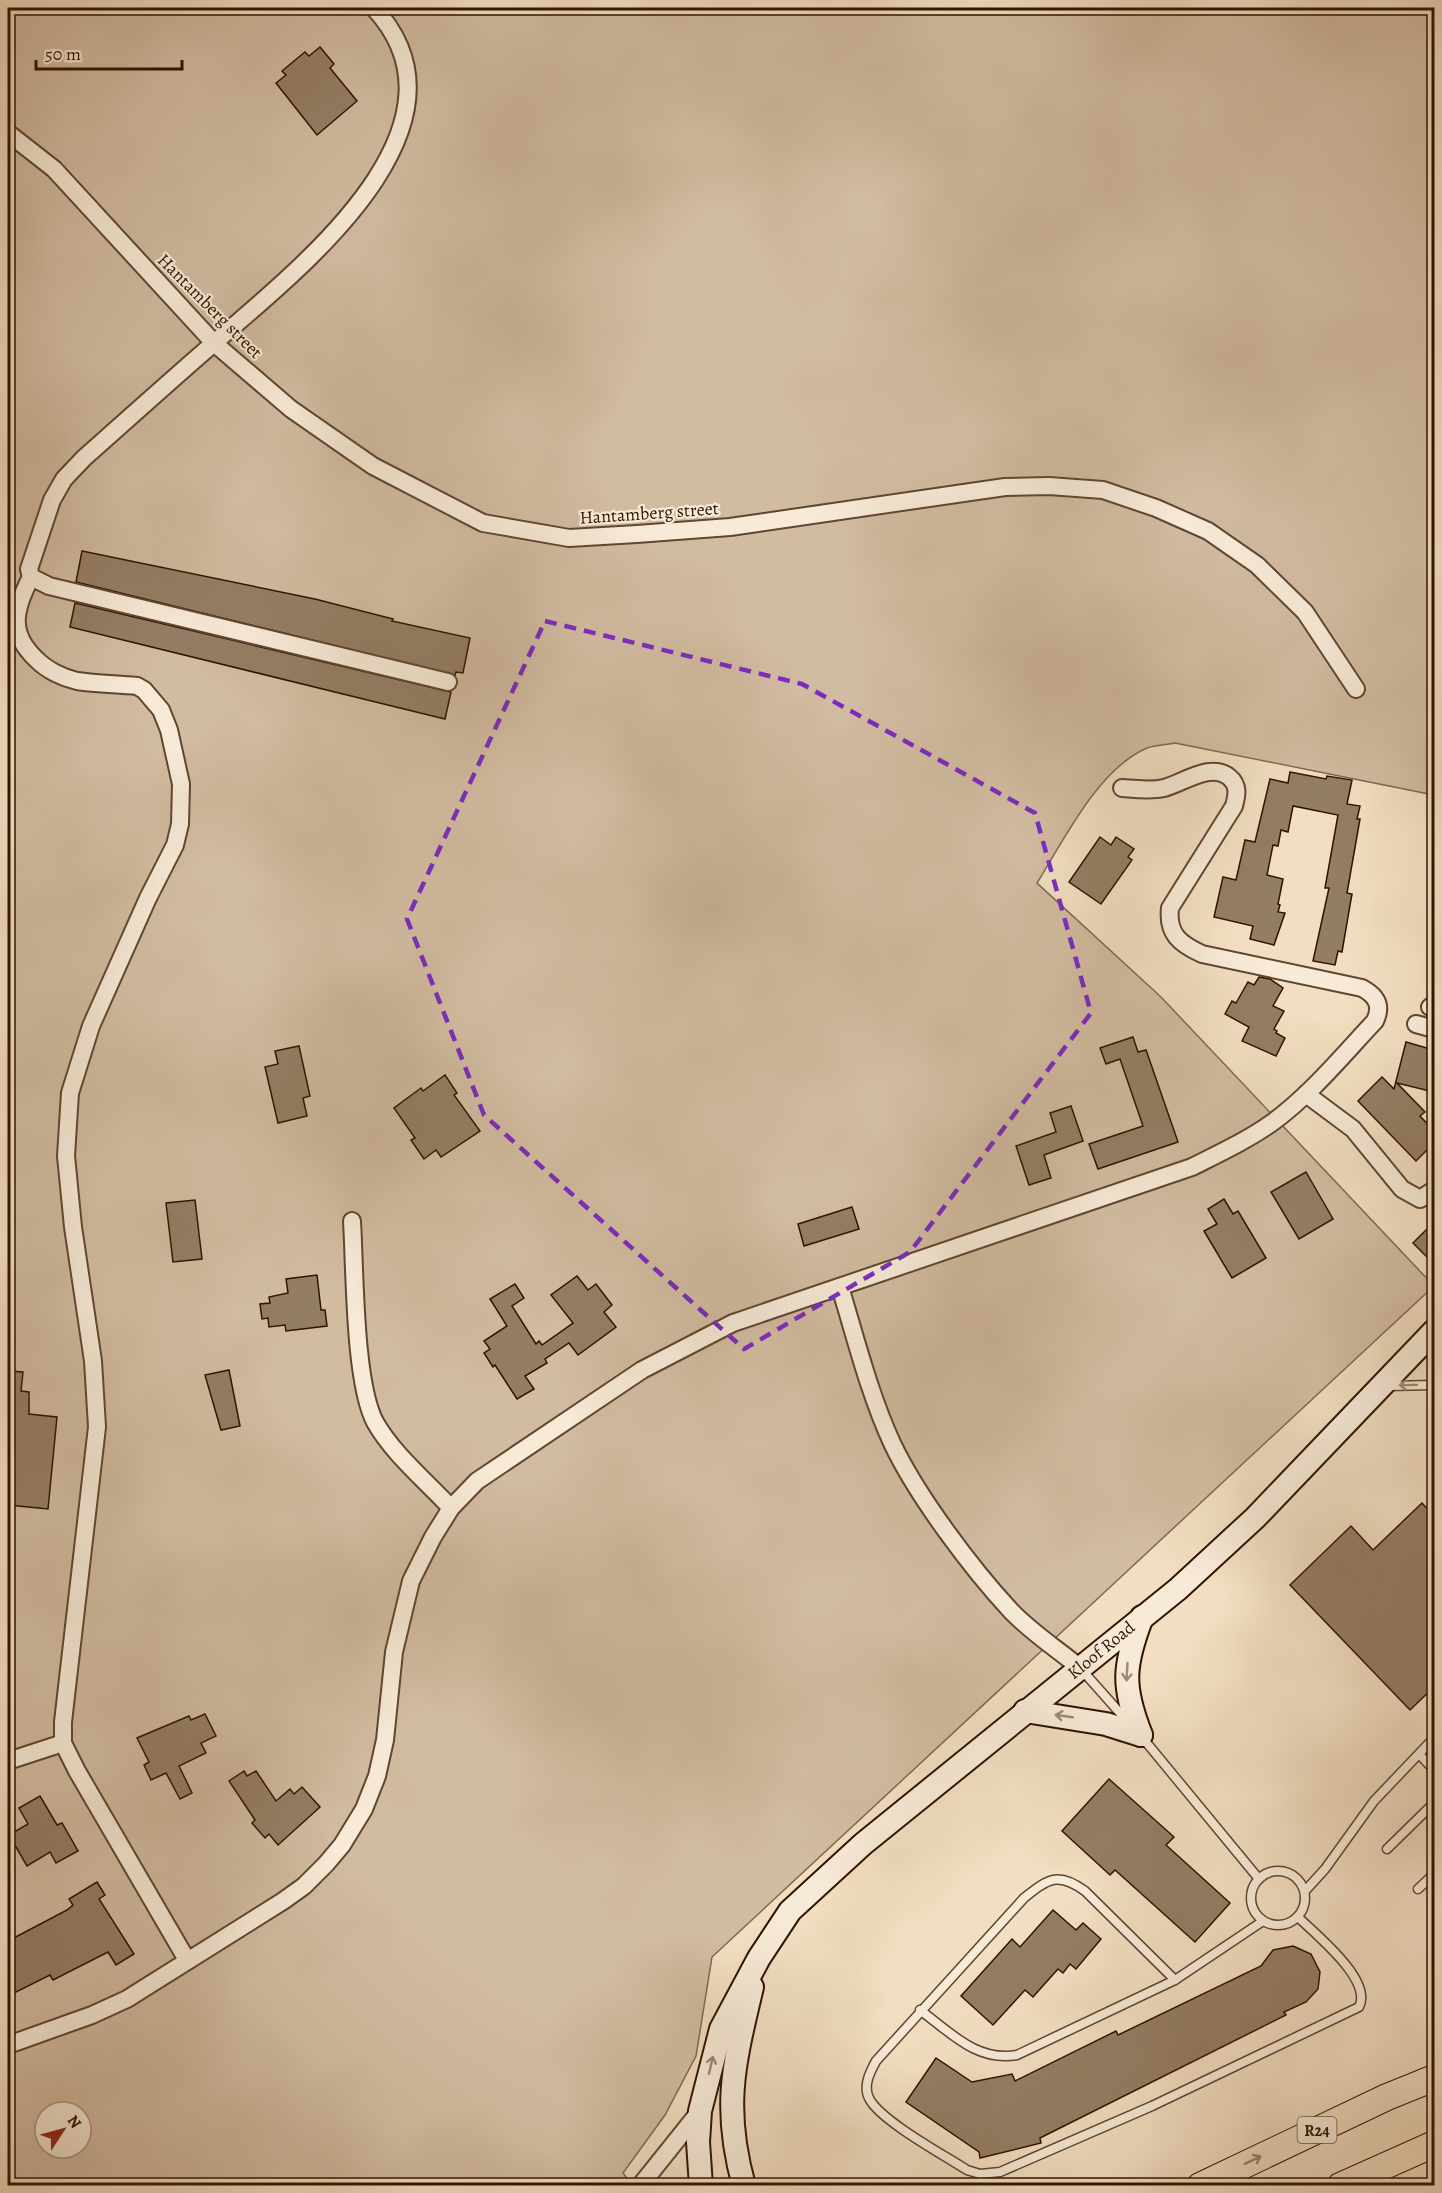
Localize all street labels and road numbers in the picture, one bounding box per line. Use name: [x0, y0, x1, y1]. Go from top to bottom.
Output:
street label: Hantamberg street: [152, 248, 268, 364]
street label: Hantamberg street: [579, 496, 719, 530]
street label: Kloof Road: [1062, 1615, 1140, 1685]
road number: R24: [1298, 2117, 1336, 2143]

